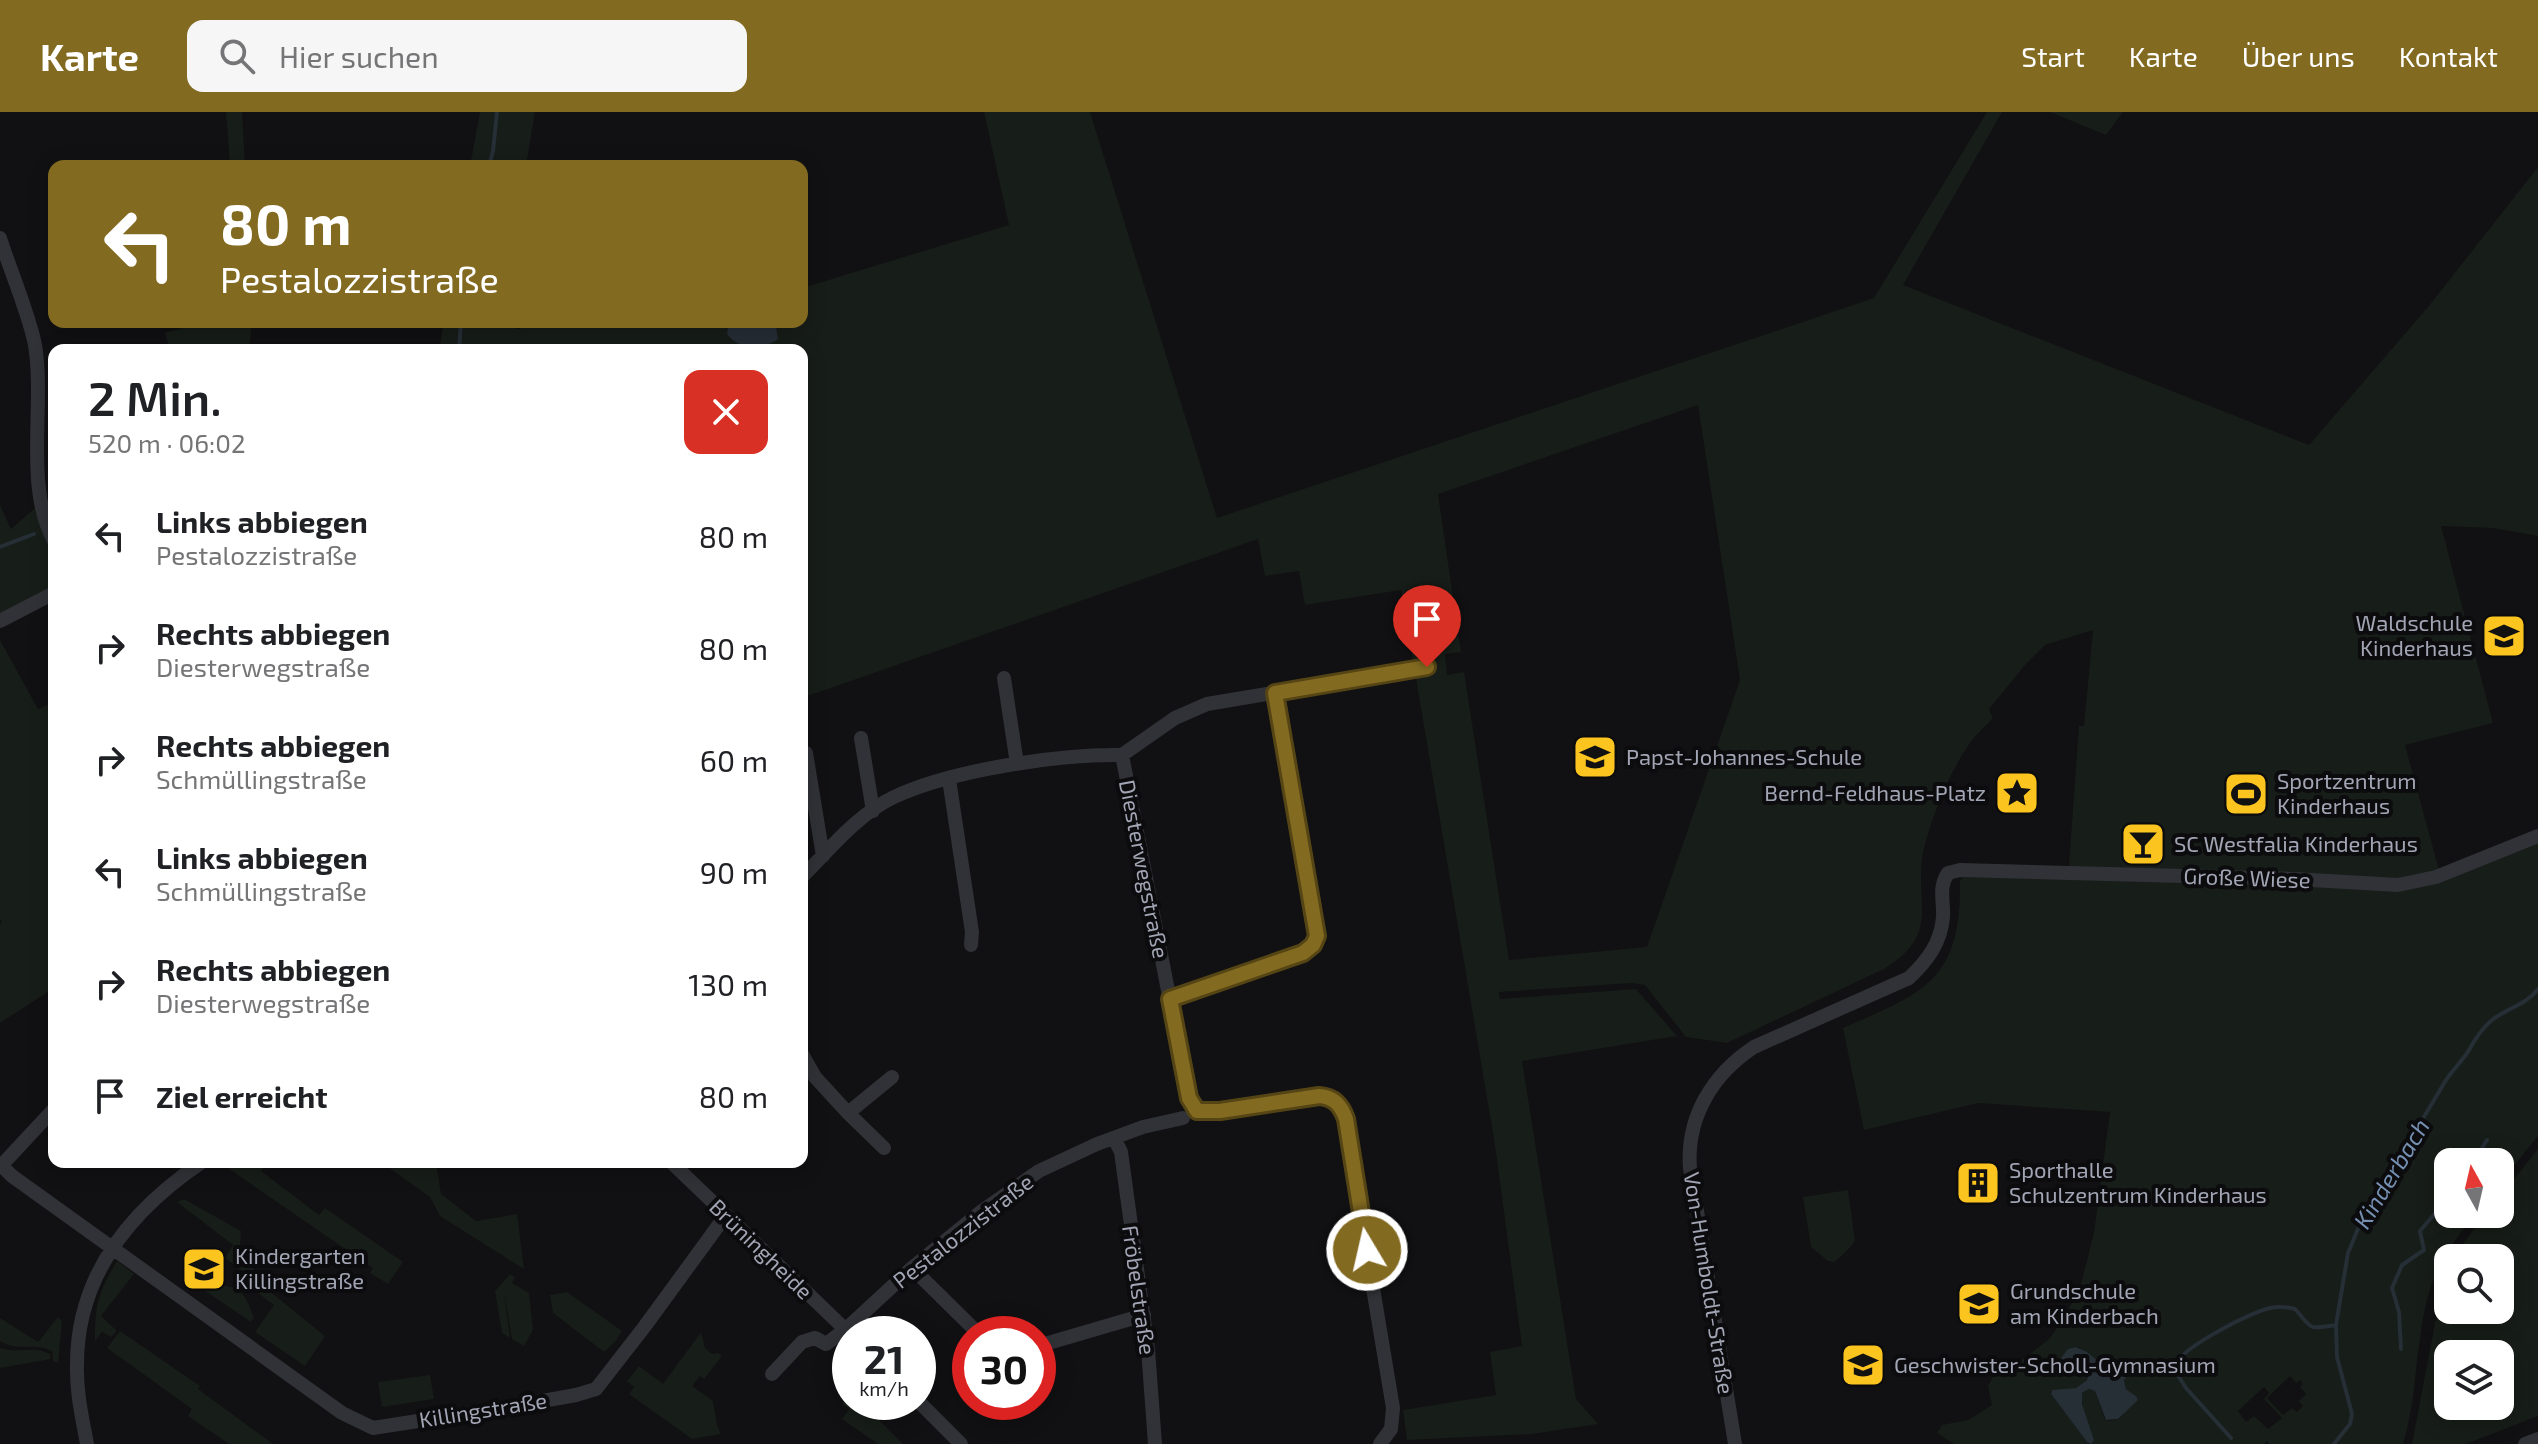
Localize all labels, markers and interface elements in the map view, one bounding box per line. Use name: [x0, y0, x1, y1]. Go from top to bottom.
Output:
search box: [187, 20, 747, 92]
text: Karte: [40, 33, 139, 79]
icon: search: [215, 34, 259, 78]
text: Hier suchen: [279, 38, 439, 74]
text: Start: [2021, 39, 2085, 73]
text: Karte: [2129, 39, 2198, 73]
text: Über uns: [2242, 39, 2355, 73]
text: Kontakt: [2399, 39, 2498, 73]
text: 80 m: [220, 189, 352, 256]
icon: left: [88, 192, 192, 296]
text: Pestalozzistraße: [220, 257, 499, 300]
text: 2 Min.: [88, 368, 222, 426]
button: close: [684, 370, 768, 454]
text: 520 m · 06:02: [88, 427, 246, 458]
text: Links abbiegen: [156, 503, 368, 539]
icon: left: [88, 514, 132, 558]
text: 80 m: [699, 518, 768, 554]
text: Pestalozzistraße: [156, 539, 357, 570]
pin: [1393, 585, 1461, 667]
icon: arrive: [1405, 597, 1449, 641]
place label: Waldschule Kinderhaus: [2356, 609, 2473, 660]
school or university icon: Waldschule Kinderhaus: [2480, 612, 2528, 660]
text: Rechts abbiegen: [156, 615, 390, 651]
icon: right: [88, 626, 132, 670]
text: 80 m: [699, 630, 768, 666]
text: Diesterwegstraße: [156, 651, 370, 682]
text: Rechts abbiegen: [156, 727, 390, 763]
school or university icon: Papst-Johannes-Schule: [1571, 733, 1619, 781]
icon: right: [88, 738, 132, 782]
text: 60 m: [700, 742, 768, 778]
place label: Papst-Johannes-Schule: [1626, 743, 1862, 769]
text: Schmüllingstraße: [156, 763, 367, 794]
place label: Sportzentrum Kinderhaus: [2277, 767, 2417, 818]
place icon: Bernd-Feldhaus-Platz: [1993, 769, 2041, 817]
sports icon: Sportzentrum Kinderhaus: [2222, 770, 2270, 818]
street label: Diesterwegstraße: [1115, 777, 1175, 960]
place label: Bernd-Feldhaus-Platz: [1764, 779, 1986, 805]
bar icon: SC Westfalia Kinderhaus: [2119, 820, 2167, 868]
place label: SC Westfalia Kinderhaus: [2174, 830, 2418, 856]
text: Links abbiegen: [156, 839, 368, 875]
icon: left: [88, 850, 132, 894]
text: 90 m: [700, 854, 768, 890]
street label: Große Wiese: [2183, 862, 2311, 892]
text: Schmüllingstraße: [156, 875, 367, 906]
text: Rechts abbiegen: [156, 951, 390, 987]
icon: right: [88, 962, 132, 1006]
text: 130 m: [688, 966, 768, 1002]
text: Diesterwegstraße: [156, 987, 370, 1018]
icon: arrive: [88, 1074, 132, 1118]
text: Ziel erreicht: [156, 1078, 328, 1114]
text: 80 m: [699, 1078, 768, 1114]
water label: Kinderbach: [2347, 1113, 2435, 1233]
north arrow: [2434, 1148, 2514, 1228]
map controls: [2434, 1148, 2514, 1420]
place label: Sporthalle Schulzentrum Kinderhaus: [2009, 1156, 2267, 1207]
building icon: Sporthalle Schulzentrum Kinderhaus: [1954, 1159, 2002, 1207]
street label: Pestalozzistraße: [887, 1168, 1037, 1293]
street label: Von-Humboldt-Straße: [1680, 1170, 1740, 1396]
street label: Brüningheide: [705, 1193, 818, 1304]
position arrow: [1325, 1208, 1409, 1292]
street label: Fröbelstraße: [1118, 1223, 1162, 1356]
place label: Kindergarten Killingstraße: [235, 1242, 365, 1293]
button: search: [2434, 1244, 2514, 1324]
school or university icon: Kindergarten Killingstraße: [180, 1245, 228, 1293]
place label: Grundschule am Kinderbach: [2010, 1277, 2159, 1328]
school or university icon: Grundschule am Kinderbach: [1955, 1280, 2003, 1328]
speed limit sign: 30: [952, 1316, 1056, 1420]
text: 21: [864, 1334, 904, 1382]
button: layers: [2434, 1340, 2514, 1420]
school or university icon: Geschwister-Scholl-Gymnasium: [1839, 1341, 1887, 1389]
place label: Geschwister-Scholl-Gymnasium: [1894, 1351, 2216, 1377]
text: km/h: [859, 1376, 909, 1400]
street label: Killingstraße: [417, 1386, 549, 1432]

